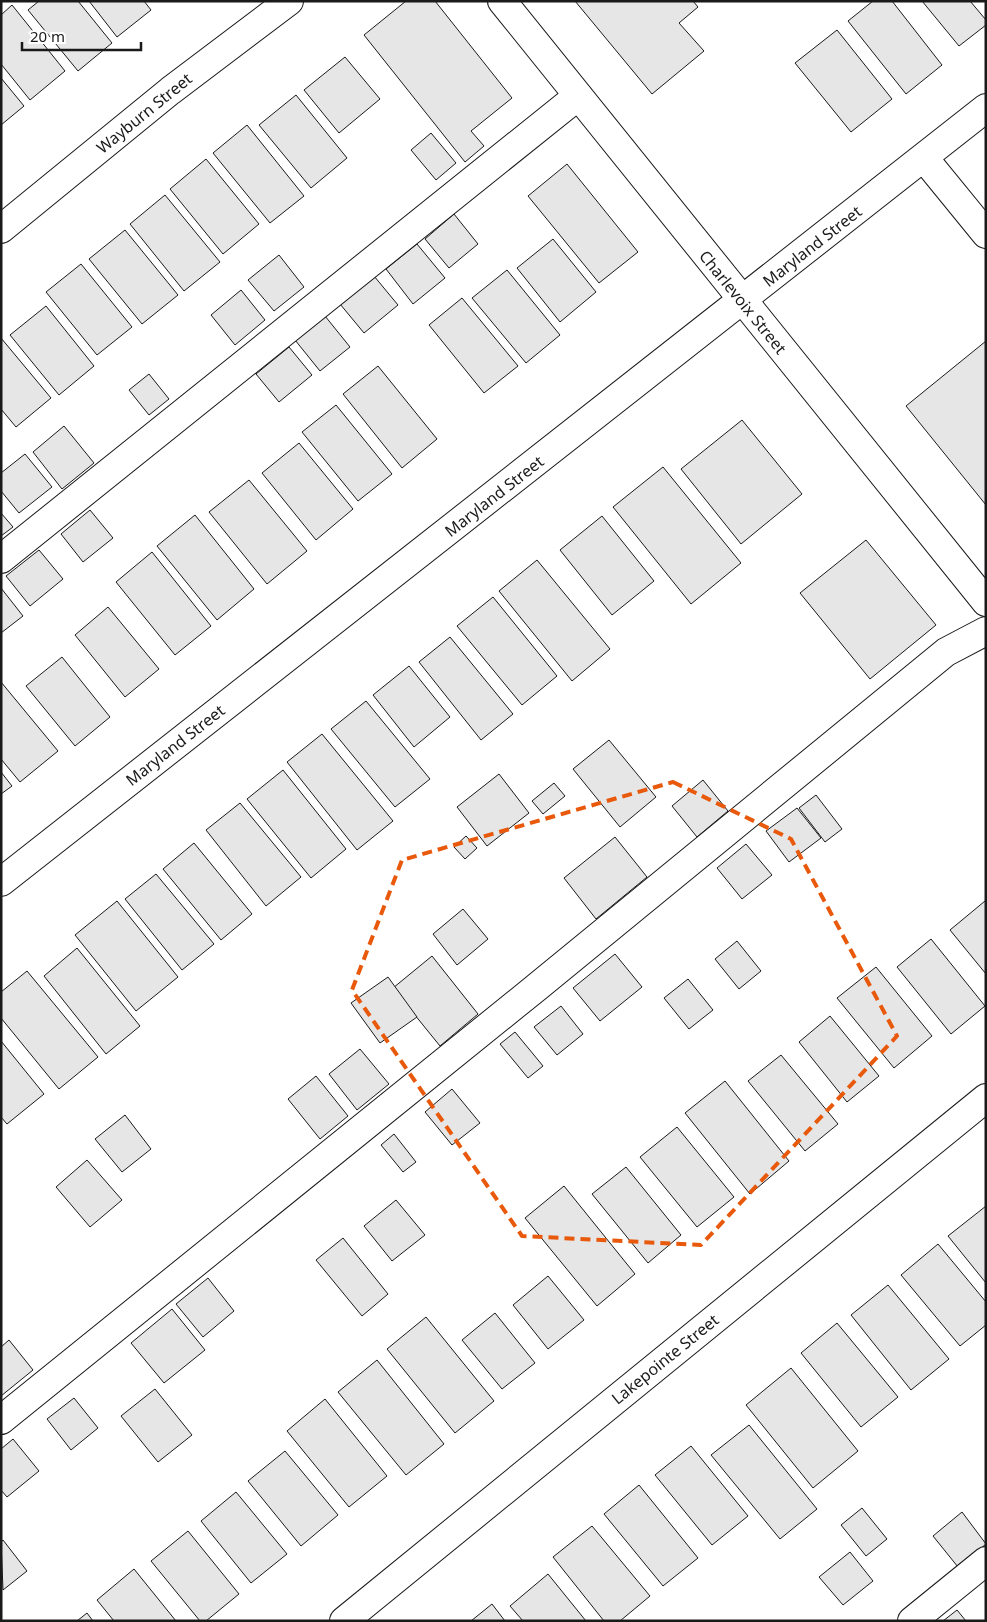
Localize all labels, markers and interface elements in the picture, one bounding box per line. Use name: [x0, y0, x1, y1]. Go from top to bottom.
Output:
scale bar: [22, 20, 141, 52]
text: 20 m: [30, 26, 65, 46]
street label: Wayburn Street: [92, 68, 196, 158]
street label: Maryland Street: [758, 200, 866, 292]
street label: Charlevoix Street: [694, 245, 792, 359]
street label: Maryland Street: [440, 450, 548, 542]
street label: Maryland Street: [121, 699, 229, 791]
street label: Lakepointe Street: [607, 1309, 723, 1409]

